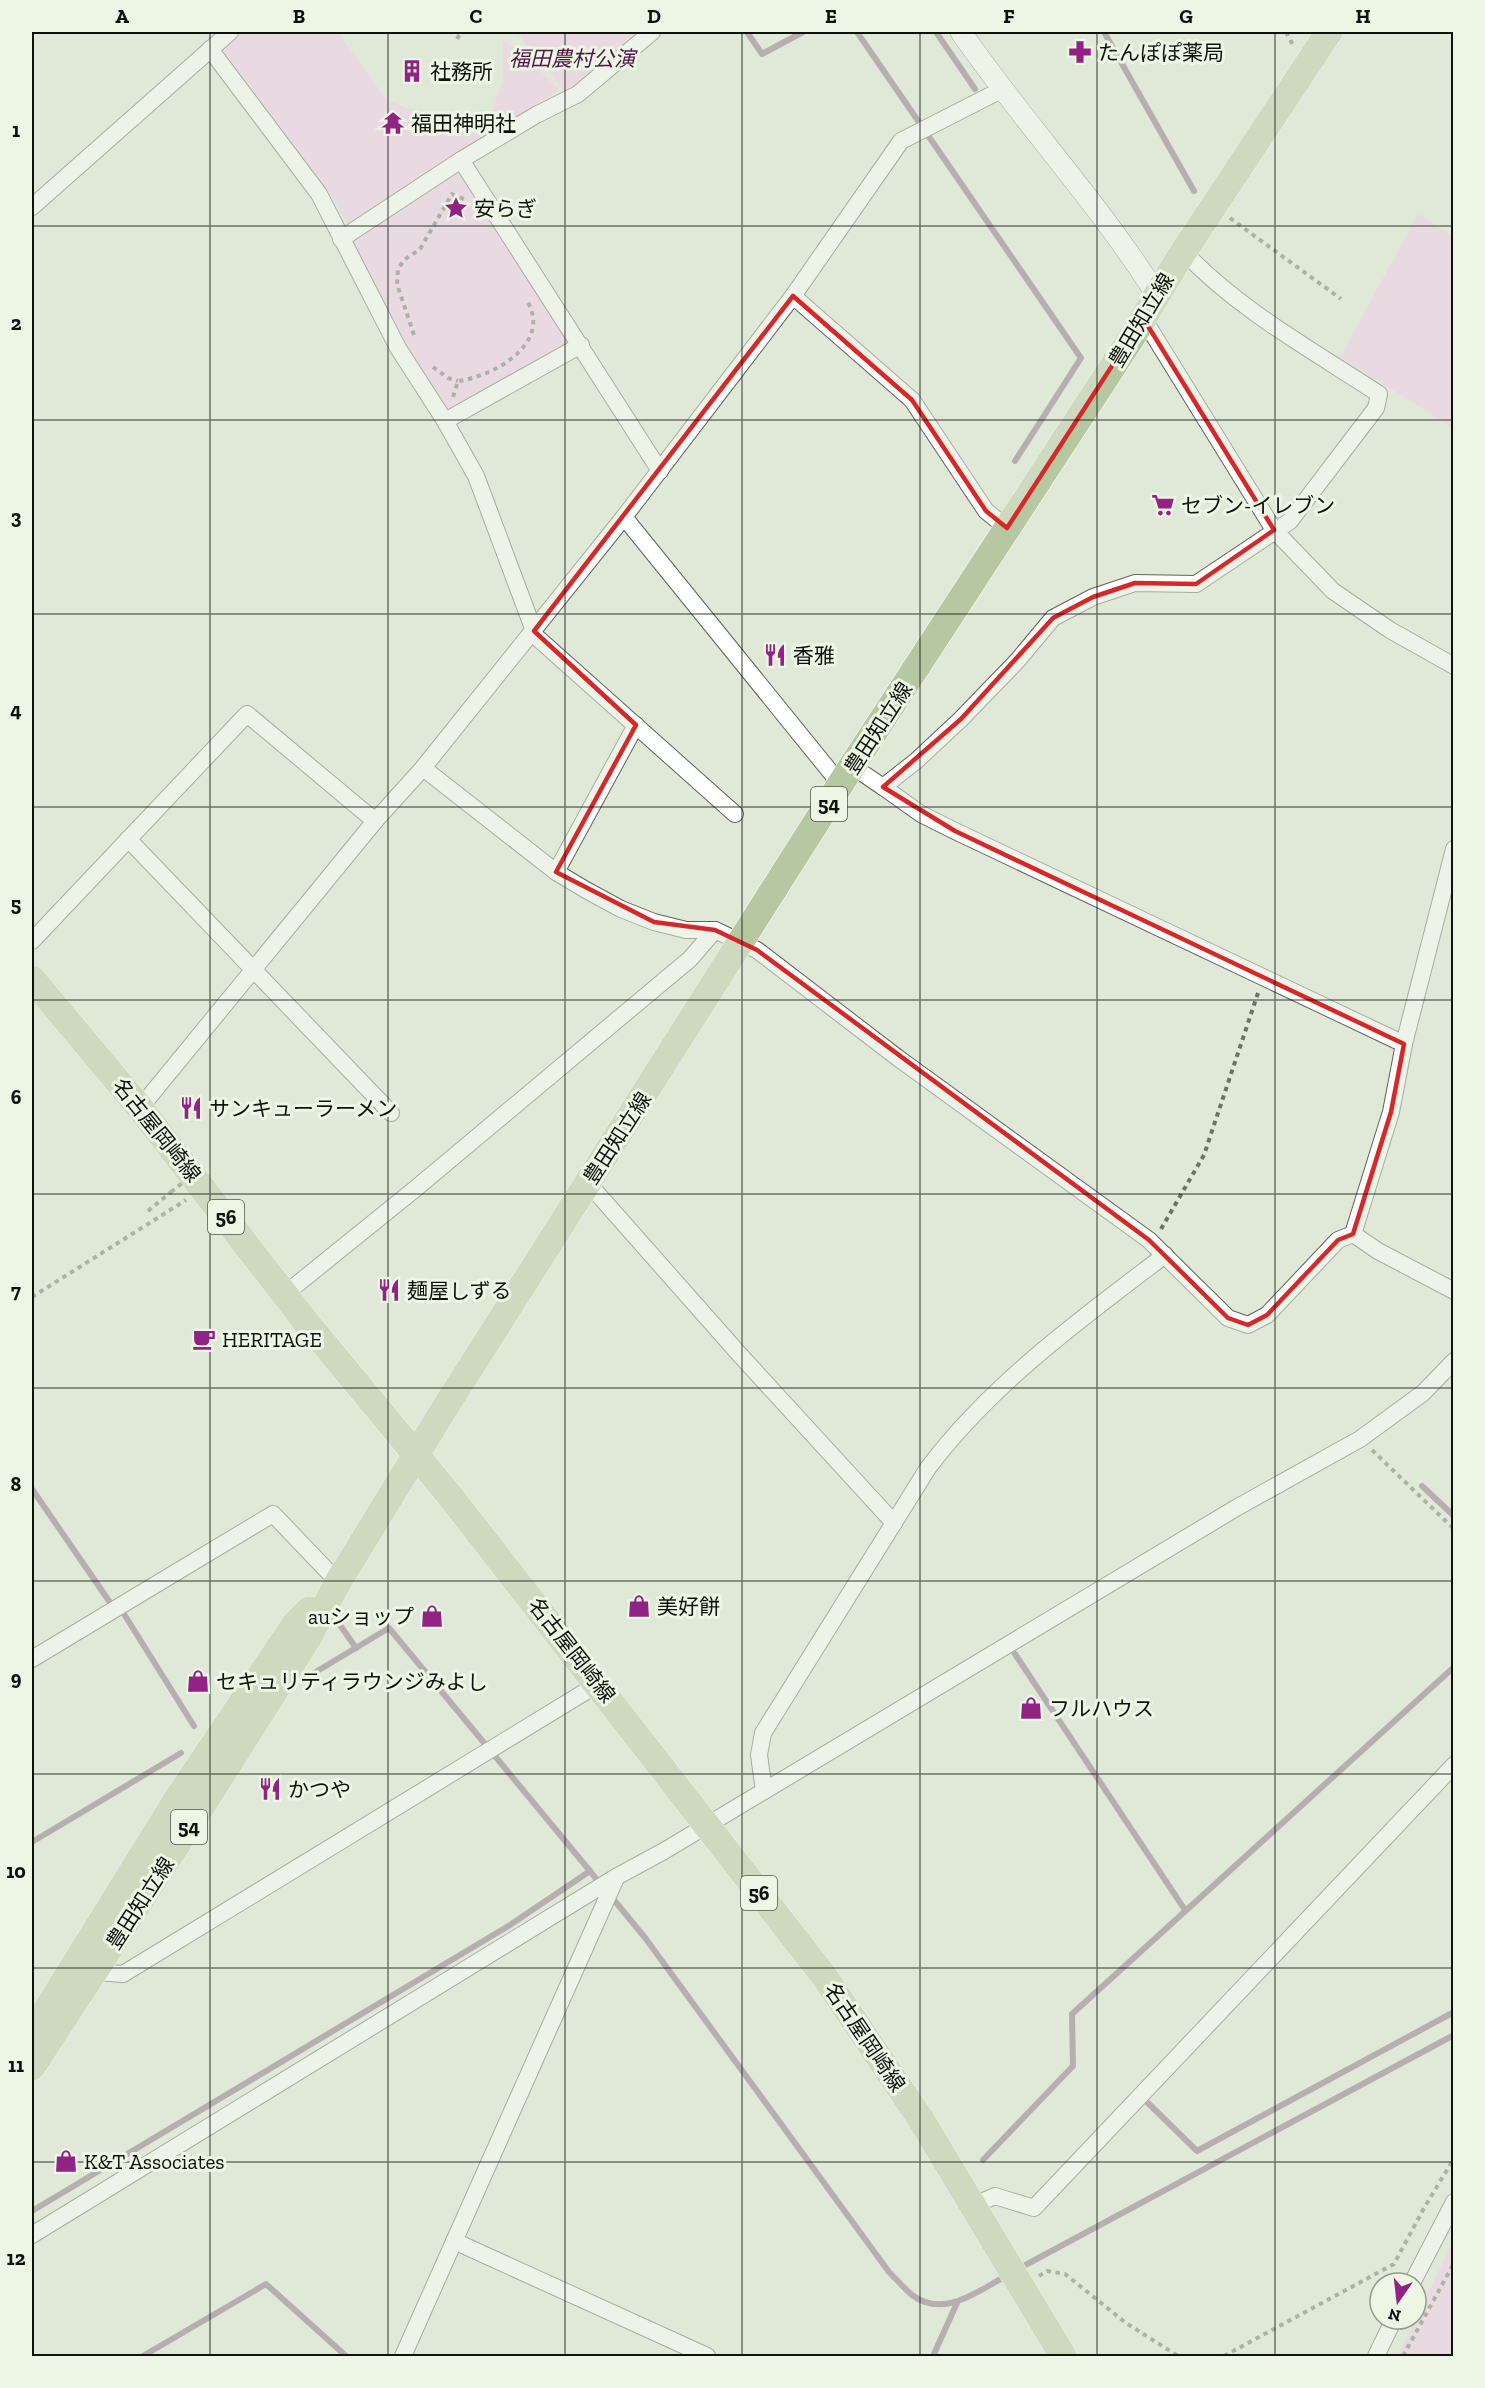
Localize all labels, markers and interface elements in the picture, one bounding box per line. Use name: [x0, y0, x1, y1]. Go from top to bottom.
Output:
text: A: [115, 4, 129, 28]
text: B: [293, 4, 305, 28]
text: C: [470, 4, 483, 28]
text: D: [647, 4, 661, 28]
text: E: [825, 4, 837, 28]
text: F: [1003, 4, 1015, 28]
text: G: [1179, 4, 1193, 28]
text: H: [1355, 4, 1371, 28]
pharmacy icon: たんぽぽ薬局: [1067, 39, 1093, 65]
place label: たんぽぽ薬局: [1098, 40, 1224, 65]
park label: 福田農村公演: [509, 46, 638, 71]
building icon: 社務所: [399, 58, 425, 84]
place label: 社務所: [430, 59, 493, 84]
temple icon: 福田神明社: [380, 110, 406, 136]
place label: 福田神明社: [411, 111, 516, 136]
text: 1: [12, 118, 20, 142]
place icon: 安らぎ: [443, 195, 469, 221]
place label: 安らぎ: [474, 196, 537, 221]
street label: 豊田知立線: [1103, 269, 1179, 371]
text: 2: [11, 311, 22, 335]
supermarket icon: セブン-イレブン: [1150, 492, 1176, 518]
place label: セブン-イレブン: [1181, 493, 1335, 518]
text: 3: [11, 505, 22, 529]
restaurant icon: 香雅: [762, 642, 788, 668]
place label: 香雅: [793, 643, 835, 668]
street label: 豊田知立線: [839, 677, 917, 779]
text: 4: [10, 698, 22, 722]
road number: 54: [811, 787, 847, 821]
text: 5: [11, 892, 21, 916]
street label: 名古屋岡崎線: [108, 1073, 206, 1187]
text: 6: [11, 1085, 22, 1109]
street label: 豊田知立線: [578, 1087, 656, 1189]
restaurant icon: サンキューラーメン: [178, 1095, 204, 1121]
place label: サンキューラーメン: [209, 1096, 397, 1121]
road number: 56: [208, 1200, 244, 1234]
restaurant icon: 麺屋しずる: [376, 1277, 402, 1303]
place label: 麺屋しずる: [407, 1278, 512, 1303]
text: 7: [11, 1279, 21, 1303]
cafe icon: HERITAGE: [191, 1326, 217, 1352]
place label: HERITAGE: [222, 1327, 322, 1352]
text: 8: [11, 1472, 22, 1496]
street label: 名古屋岡崎線: [523, 1593, 621, 1707]
shop icon: 美好餅: [626, 1593, 652, 1619]
place label: 美好餅: [657, 1594, 720, 1619]
shop icon: auショップ: [419, 1603, 445, 1629]
place label: auショップ: [308, 1604, 414, 1629]
text: 9: [11, 1666, 22, 1690]
shop icon: セキュリティラウンジみよし: [185, 1668, 211, 1694]
place label: セキュリティラウンジみよし: [216, 1669, 488, 1694]
shop icon: フルハウス: [1018, 1695, 1044, 1721]
place label: フルハウス: [1049, 1696, 1154, 1721]
restaurant icon: かつや: [257, 1776, 283, 1802]
place label: かつや: [288, 1777, 351, 1802]
road number: 54: [171, 1810, 207, 1844]
street label: 豊田知立線: [101, 1852, 179, 1954]
text: 10: [6, 1859, 26, 1883]
road number: 56: [741, 1876, 777, 1910]
street label: 名古屋岡崎線: [819, 1978, 911, 2096]
text: 11: [8, 2053, 24, 2077]
shop icon: K&T Associates: [53, 2148, 79, 2174]
place label: K&T Associates: [84, 2149, 225, 2174]
text: 12: [7, 2246, 26, 2270]
north arrow: [1368, 2271, 1428, 2331]
text: N: [1386, 2304, 1403, 2326]

